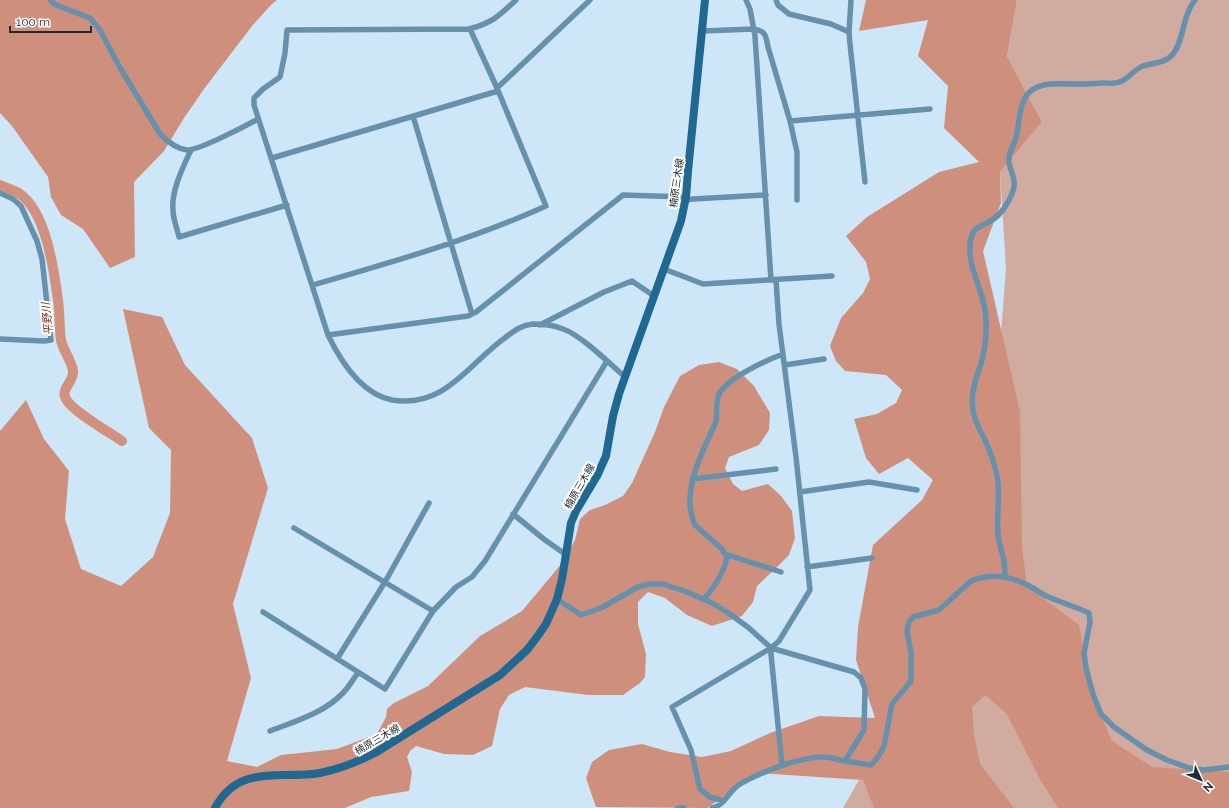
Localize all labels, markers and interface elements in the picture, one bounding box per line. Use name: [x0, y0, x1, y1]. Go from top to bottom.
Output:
scale bar: [10, 8, 91, 34]
text: 100 m: [16, 15, 50, 29]
street label: 楠原三木線: [668, 158, 685, 209]
water label: 平野川: [39, 301, 55, 336]
street label: 楠原三木線: [562, 462, 597, 511]
street label: 楠原三木線: [353, 722, 402, 757]
north arrow: [1181, 760, 1221, 800]
text: N: [1200, 779, 1215, 794]

